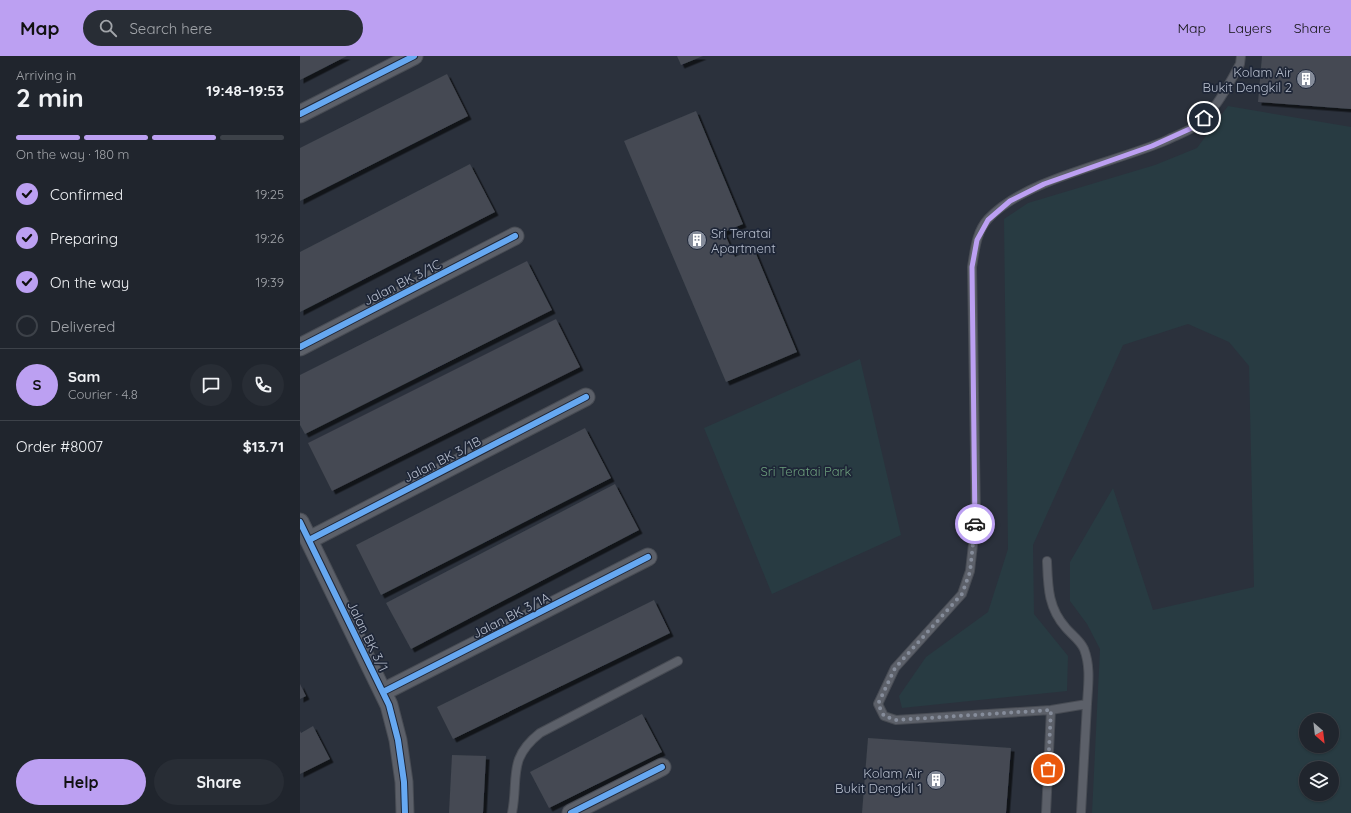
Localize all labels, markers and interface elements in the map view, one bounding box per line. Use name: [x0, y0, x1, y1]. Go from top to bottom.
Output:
search box: [83, 10, 363, 46]
text: Map: [20, 16, 59, 40]
icon: search: [97, 17, 119, 39]
text: Search here: [129, 19, 212, 38]
text: Map: [1177, 19, 1206, 37]
text: Layers: [1228, 19, 1272, 37]
text: Share: [1294, 19, 1331, 37]
place label: Kolam Air Bukit Dengkil 2: [1203, 64, 1292, 95]
text: Arriving in: [16, 67, 76, 83]
building icon: Kolam Air Bukit Dengkil 2: [1295, 68, 1317, 90]
text: 2 min: [16, 81, 84, 114]
text: 19:48–19:53: [206, 81, 284, 100]
pin: [1187, 101, 1221, 135]
icon: home: [1193, 107, 1215, 129]
text: On the way · 180 m: [16, 146, 129, 162]
icon: check: [16, 183, 38, 205]
text: Confirmed: [50, 185, 123, 204]
text: 19:25: [255, 186, 284, 202]
place label: Sri Teratai Apartment: [711, 225, 776, 256]
icon: check: [16, 227, 38, 249]
text: Preparing: [50, 229, 118, 248]
building icon: Sri Teratai Apartment: [686, 229, 708, 251]
text: 19:26: [255, 230, 284, 246]
street label: Jalan BK 3/1C: [361, 255, 444, 308]
icon: check: [16, 271, 38, 293]
text: On the way: [50, 273, 129, 292]
text: 19:39: [255, 274, 284, 290]
text: Delivered: [50, 317, 115, 336]
button: chat: [190, 364, 232, 406]
button: phone: [242, 364, 284, 406]
text: Sam: [68, 367, 100, 386]
text: S: [33, 375, 41, 394]
text: Courier · 4.8: [68, 386, 138, 402]
street label: Jalan BK 3/1B: [401, 433, 483, 485]
text: Order #8007: [16, 437, 103, 456]
text: $13.71: [243, 437, 284, 456]
park label: Sri Teratai Park: [760, 463, 852, 479]
courier: [955, 504, 995, 544]
icon: car: [964, 513, 986, 535]
street label: Jalan BK 3/1A: [470, 588, 553, 641]
street label: Jalan BK 3/1: [344, 598, 392, 674]
north arrow: [1299, 713, 1339, 753]
map controls: [1299, 713, 1339, 801]
pin: [1031, 752, 1065, 786]
icon: bag: [1037, 758, 1059, 780]
button: Help: [16, 759, 146, 805]
button: Share: [154, 759, 284, 805]
button: layers: [1299, 761, 1339, 801]
place label: Kolam Air Bukit Dengkil 1: [835, 765, 922, 796]
building icon: Kolam Air Bukit Dengkil 1: [925, 769, 947, 791]

